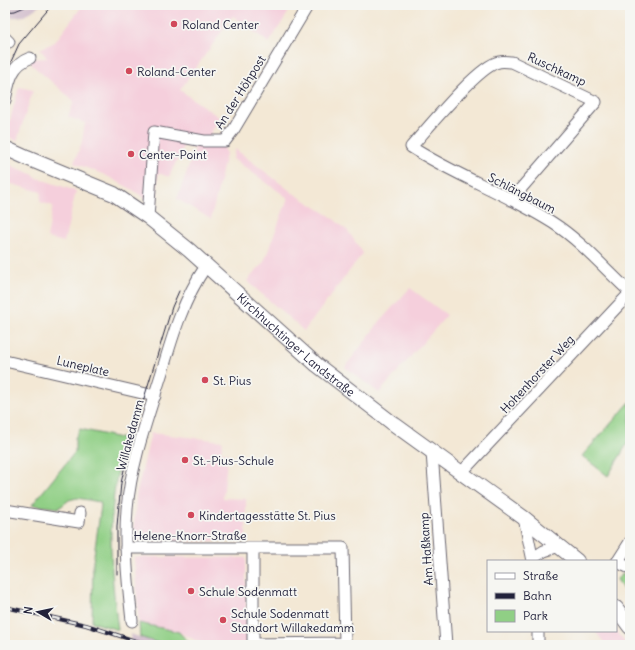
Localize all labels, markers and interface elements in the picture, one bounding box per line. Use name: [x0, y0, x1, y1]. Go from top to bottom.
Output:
place label: Roland Center: [182, 17, 259, 32]
marker: Roland Center: [169, 19, 179, 29]
street label: Ruschkamp: [525, 49, 589, 89]
street label: An der Höhpost: [211, 52, 269, 132]
place label: Roland-Center: [137, 64, 216, 79]
marker: Roland-Center: [124, 66, 134, 76]
place label: Center-Point: [139, 147, 207, 162]
marker: Center-Point: [126, 149, 136, 159]
street label: Schlängbaum: [486, 170, 559, 217]
street label: Kirchhuchtinger Landstraße: [234, 290, 358, 399]
street label: Hohenhorster Weg: [497, 332, 577, 416]
street label: Luneplate: [55, 353, 111, 379]
place label: St. Pius: [213, 373, 251, 388]
marker: St. Pius: [200, 375, 210, 385]
street label: Willakedamm: [113, 397, 147, 472]
place label: St.-Pius-Schule: [193, 453, 274, 468]
marker: St.-Pius-Schule: [180, 455, 190, 465]
place label: Kindertagesstätte St. Pius: [199, 508, 336, 523]
marker: Kindertagesstätte St. Pius: [186, 510, 196, 520]
street label: Am Haßkamp: [416, 512, 436, 586]
street label: Helene-Knorr-Straße: [134, 528, 246, 543]
legend: [487, 560, 617, 632]
text: Straße: [523, 568, 558, 583]
place label: Schule Sodenmatt: [199, 584, 297, 599]
marker: Schule Sodenmatt: [186, 586, 196, 596]
text: Bahn: [523, 588, 552, 603]
north arrow: [18, 592, 58, 632]
text: N: [21, 606, 36, 615]
place label: Schule Sodenmatt Standort Willakedamm: [231, 606, 355, 635]
text: Park: [523, 608, 548, 623]
marker: Schule Sodenmatt Standort Willakedamm: [218, 615, 228, 625]

